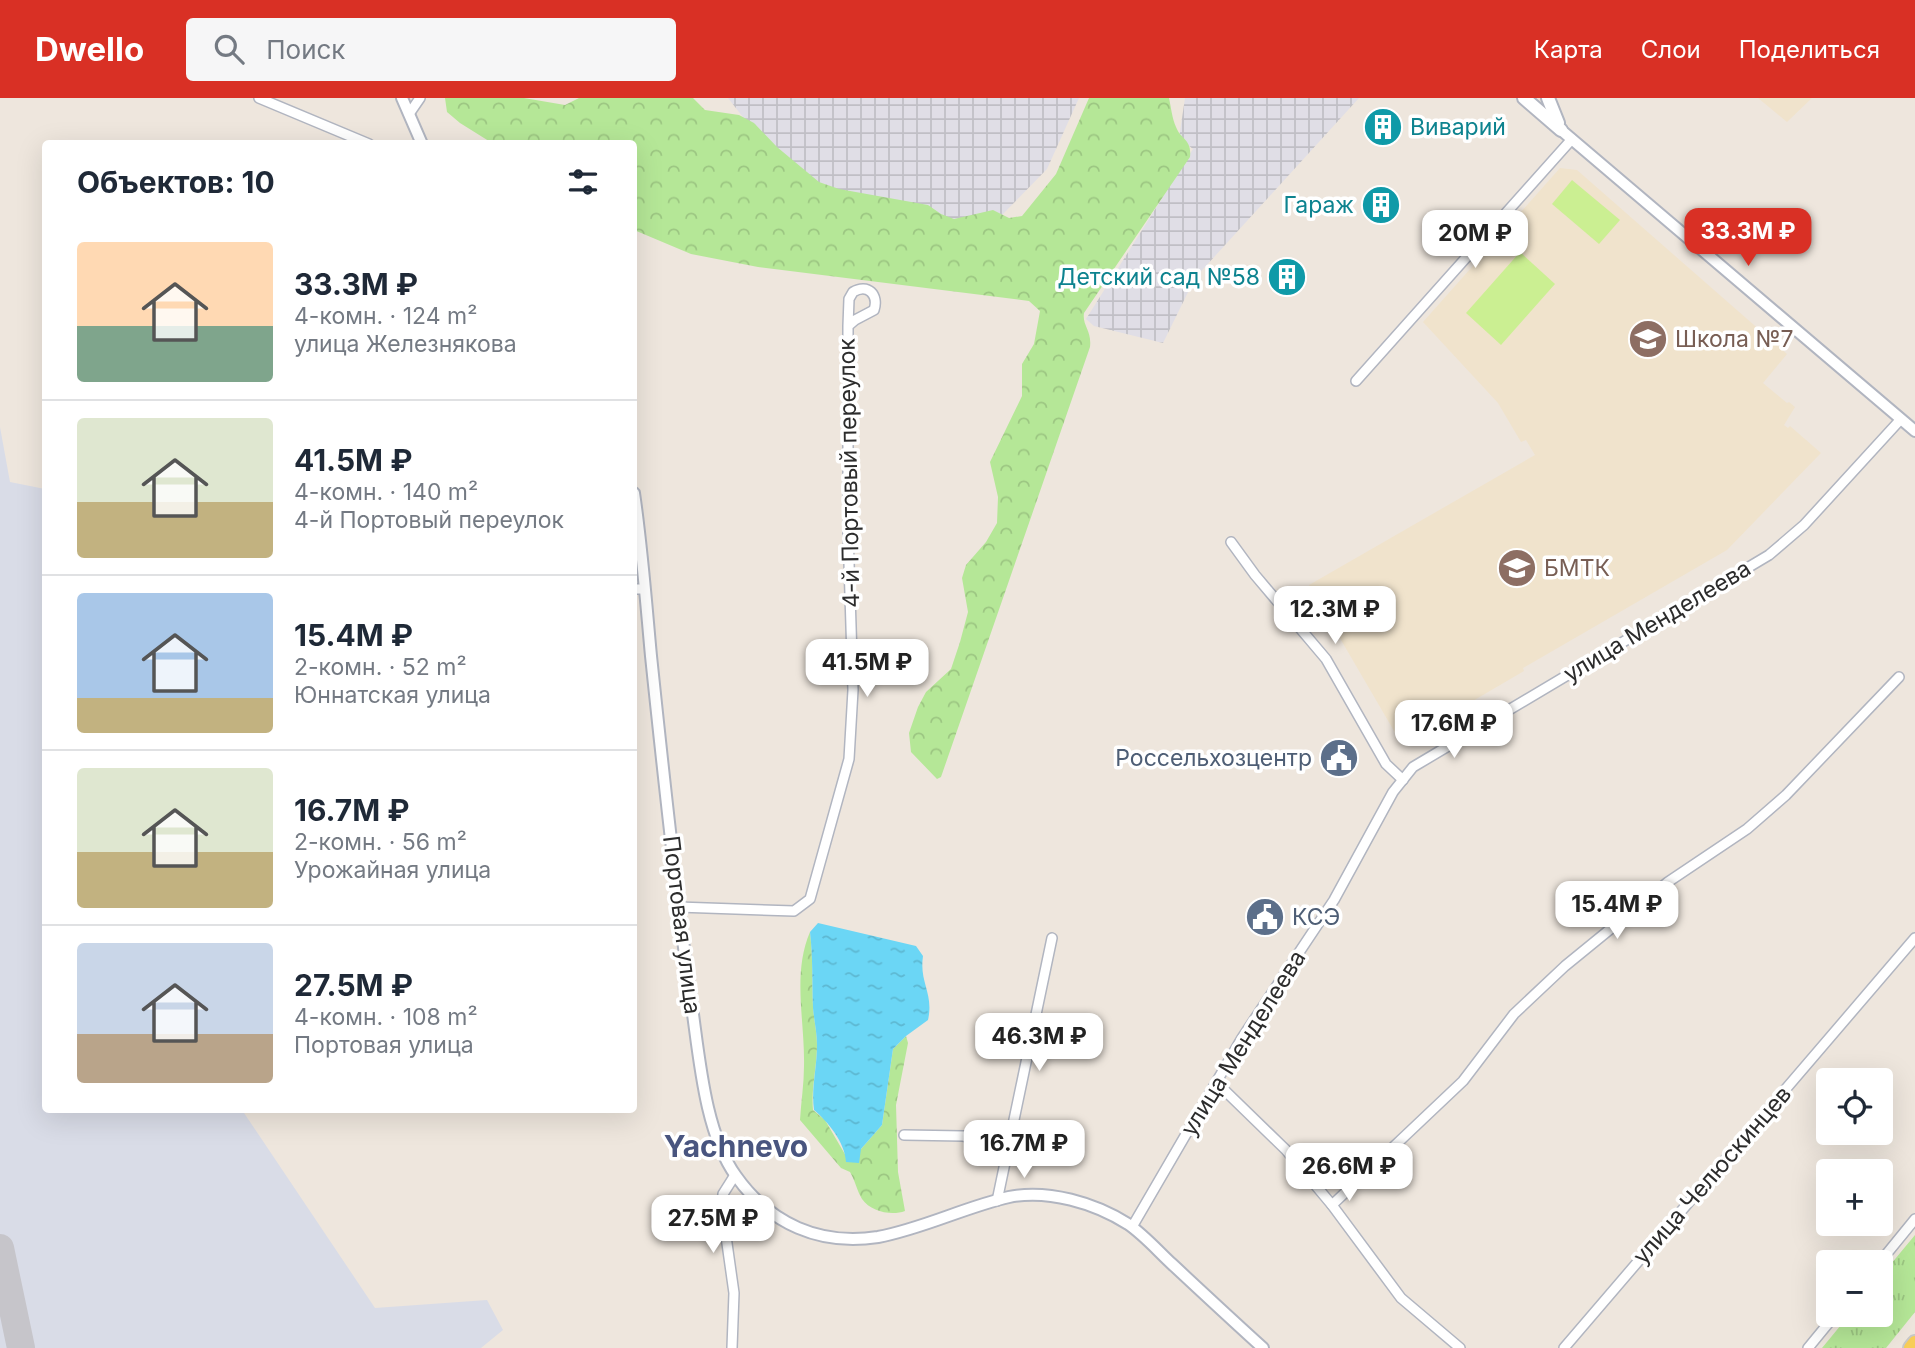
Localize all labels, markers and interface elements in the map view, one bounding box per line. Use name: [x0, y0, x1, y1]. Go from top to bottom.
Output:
search box: [186, 18, 676, 81]
text: Dwello: [35, 29, 144, 69]
icon: search: [210, 30, 248, 68]
text: Поиск: [266, 34, 345, 65]
text: Карта: [1534, 35, 1603, 64]
text: Слои: [1641, 35, 1701, 64]
text: Поделиться: [1739, 35, 1880, 64]
building icon: Виварий: [1362, 106, 1404, 148]
place label: Виварий: [1410, 113, 1506, 141]
icon: filters: [564, 163, 602, 201]
text: Объектов: 10: [77, 164, 275, 200]
building icon: Гараж: [1360, 184, 1402, 226]
place label: Гараж: [1284, 191, 1354, 219]
pin: 33.3M ₽: [1683, 208, 1813, 268]
pin: 20M ₽: [1426, 211, 1524, 270]
text: 33.3M ₽: [1700, 217, 1796, 245]
text: 20M ₽: [1438, 219, 1512, 247]
building icon: Детский сад №58: [1266, 256, 1308, 298]
place label: Детский сад №58: [1058, 263, 1260, 291]
text: 33.3M ₽: [294, 266, 418, 302]
icon: home: [133, 270, 217, 354]
text: 4-комн. · 124 m²: [294, 302, 477, 330]
school or university icon: Школа №7: [1627, 318, 1669, 360]
place label: Школа №7: [1675, 325, 1794, 353]
text: улица Железнякова: [294, 330, 517, 358]
street label: 4-й Портовый переулок: [833, 337, 865, 608]
text: 41.5M ₽: [294, 442, 412, 478]
icon: home: [133, 446, 217, 530]
text: 4-комн. · 140 m²: [294, 478, 478, 506]
text: 4-й Портовый переулок: [294, 506, 564, 534]
school or university icon: БМТК: [1496, 547, 1538, 589]
place label: БМТК: [1544, 554, 1610, 582]
street label: улица Менделеева: [1558, 554, 1756, 688]
pin: 12.3M ₽: [1270, 587, 1400, 646]
text: 12.3M ₽: [1290, 595, 1380, 623]
text: 15.4M ₽: [294, 617, 413, 653]
icon: home: [133, 621, 217, 705]
pin: 41.5M ₽: [802, 640, 932, 699]
text: 41.5M ₽: [822, 648, 912, 676]
text: 2-комн. · 52 m²: [294, 653, 467, 681]
text: Юннатская улица: [294, 681, 491, 709]
pin: 17.6M ₽: [1389, 700, 1519, 760]
text: 17.6M ₽: [1411, 709, 1497, 737]
public building icon: Россельхозцентр: [1318, 737, 1360, 779]
place label: Россельхозцентр: [1115, 744, 1312, 772]
text: 16.7M ₽: [294, 792, 410, 828]
icon: home: [133, 796, 217, 880]
text: 2-комн. · 56 m²: [294, 828, 467, 856]
street label: Портовая улица: [657, 834, 707, 1016]
text: Урожайная улица: [294, 856, 491, 884]
pin: 15.4M ₽: [1552, 882, 1682, 941]
text: 15.4M ₽: [1571, 890, 1663, 918]
public building icon: КСЭ: [1244, 896, 1286, 938]
place label: КСЭ: [1292, 903, 1340, 931]
street label: улица Менделеева: [1175, 945, 1311, 1141]
text: 27.5M ₽: [294, 967, 413, 1003]
icon: home: [133, 971, 217, 1055]
text: 4-комн. · 108 m²: [294, 1003, 478, 1031]
pin: 46.3M ₽: [974, 1014, 1104, 1073]
text: 46.3M ₽: [991, 1022, 1087, 1050]
text: Портовая улица: [294, 1031, 474, 1059]
map controls: [1816, 1068, 1893, 1327]
button: locate: [1816, 1068, 1893, 1145]
street label: улица Челюскинцев: [1627, 1080, 1797, 1270]
pin: 16.7M ₽: [959, 1121, 1089, 1180]
district label: Yachnevo: [664, 1128, 808, 1164]
text: 16.7M ₽: [980, 1129, 1068, 1157]
pin: 26.6M ₽: [1284, 1144, 1414, 1203]
text: 26.6M ₽: [1302, 1152, 1396, 1180]
button: +: [1816, 1159, 1893, 1236]
pin: 27.5M ₽: [648, 1196, 778, 1255]
text: 27.5M ₽: [667, 1204, 759, 1232]
button: −: [1816, 1250, 1893, 1327]

